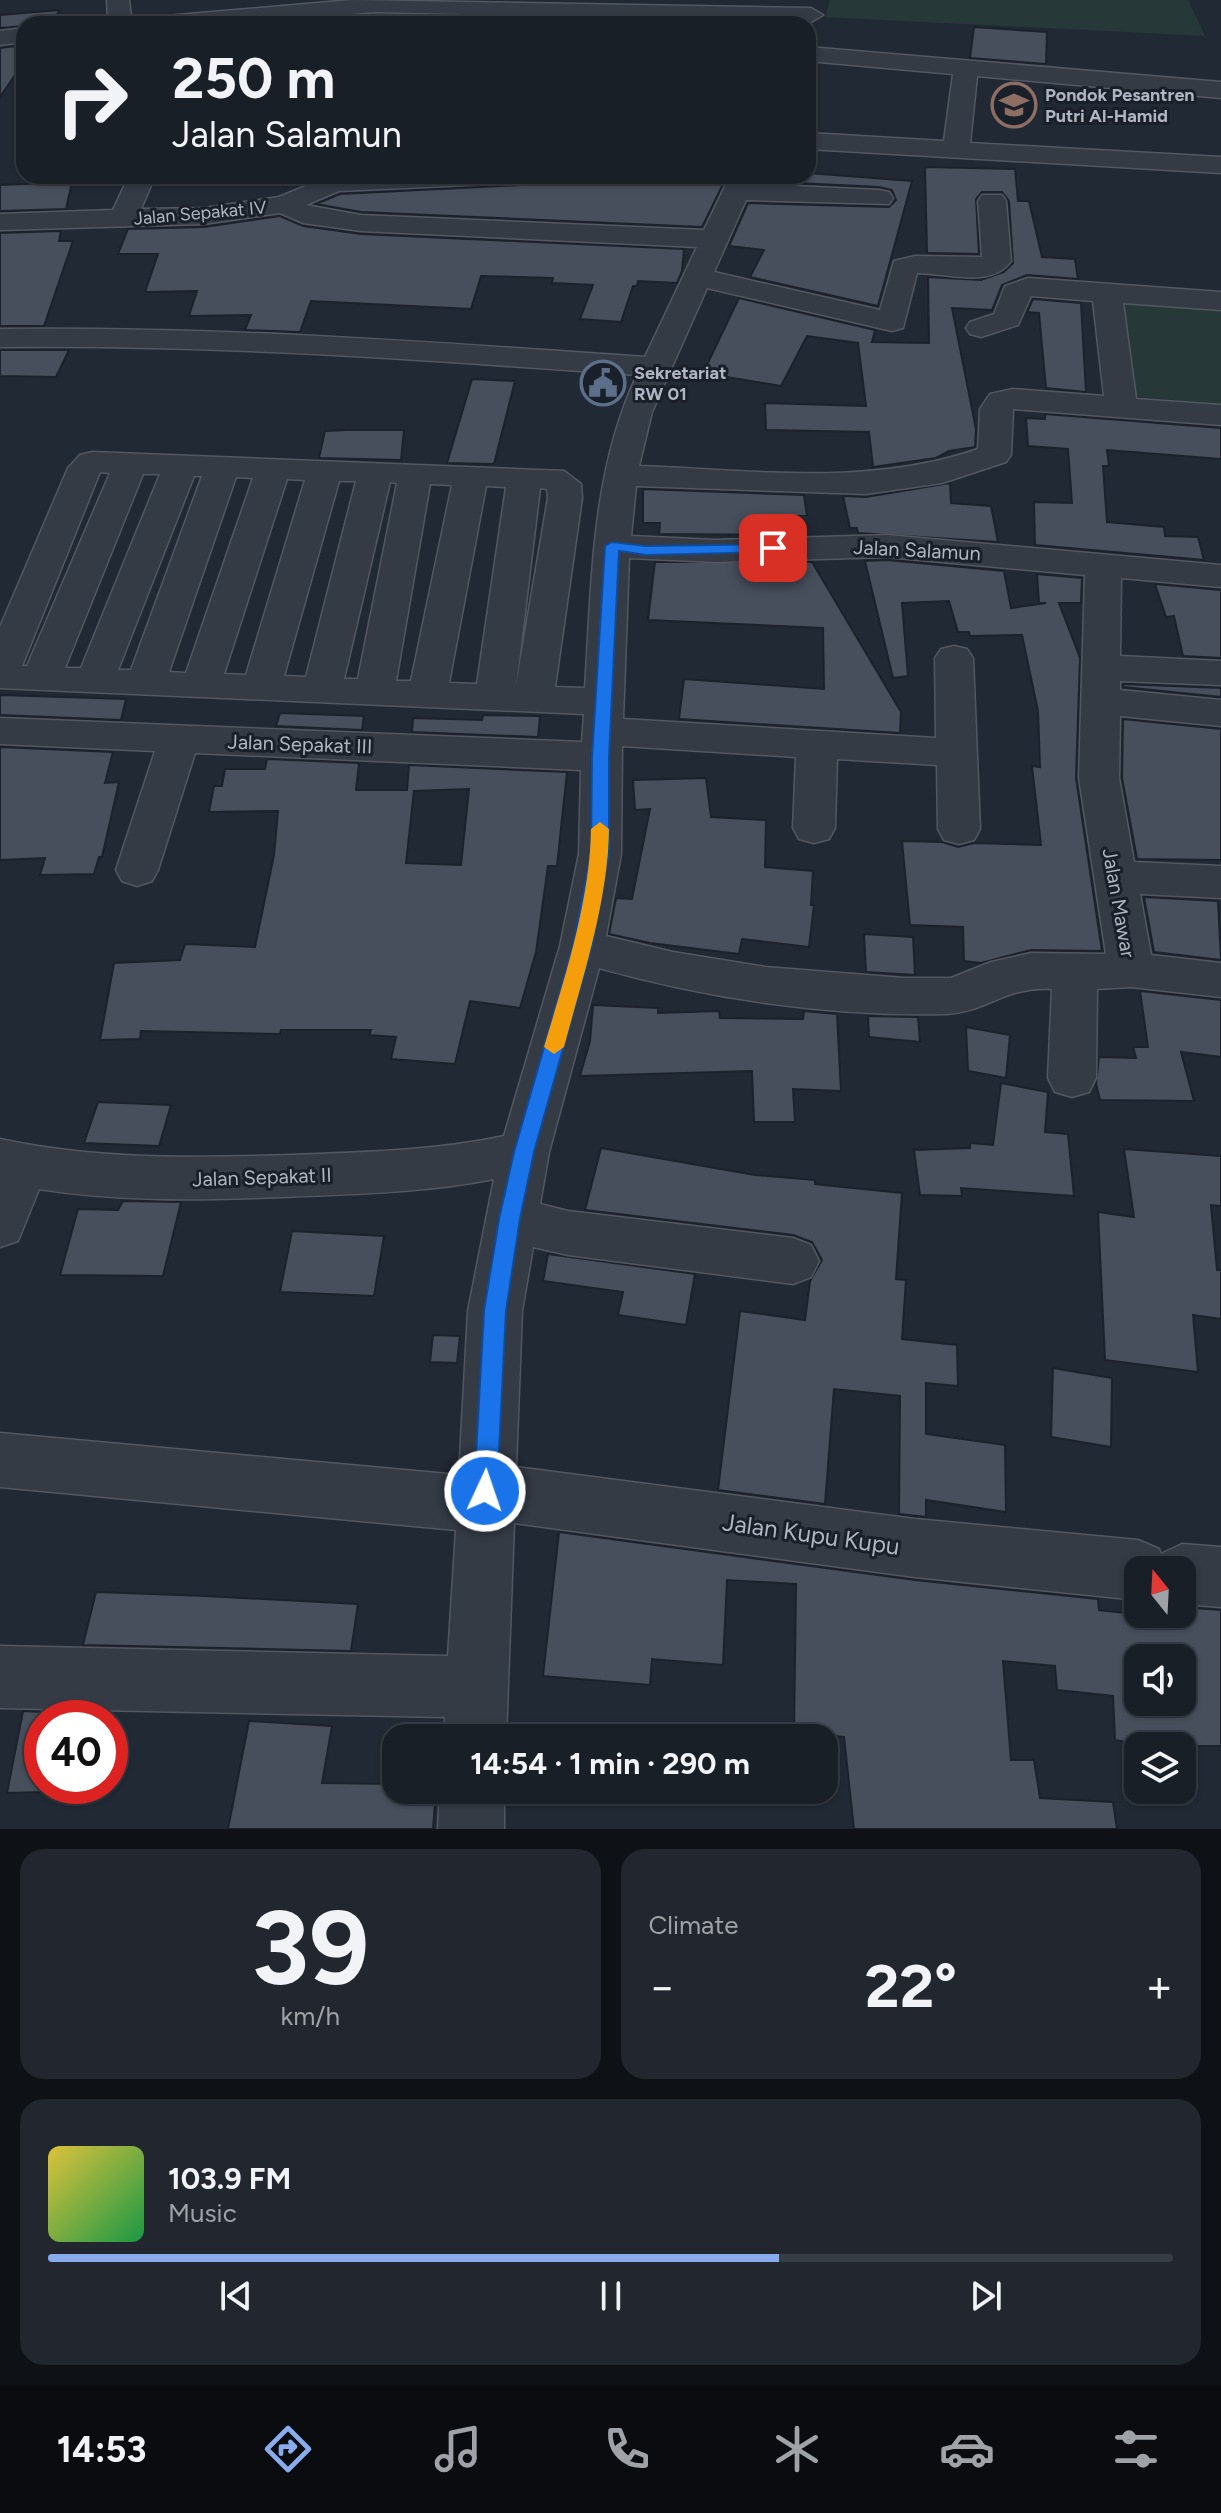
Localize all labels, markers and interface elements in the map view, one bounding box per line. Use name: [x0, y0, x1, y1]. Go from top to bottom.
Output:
text: 250 m: [172, 45, 335, 112]
icon: right: [40, 48, 144, 152]
school or university icon: Pondok Pesantren Putri Al-Hamid: [990, 81, 1038, 129]
place label: Pondok Pesantren Putri Al-Hamid: [1045, 84, 1195, 127]
text: Jalan Salamun: [172, 113, 402, 156]
street label: Jalan Sepakat IV: [133, 196, 268, 230]
public building icon: Sekretariat RW 01: [579, 359, 627, 407]
place label: Sekretariat RW 01: [634, 362, 726, 405]
pin: [739, 514, 807, 582]
icon: arrive: [751, 526, 795, 570]
street label: Jalan Salamun: [853, 535, 981, 565]
street label: Jalan Sepakat III: [227, 729, 373, 759]
street label: Jalan Mawar: [1098, 846, 1140, 960]
street label: Jalan Sepakat II: [192, 1163, 332, 1191]
position arrow: [443, 1449, 527, 1533]
street label: Jalan Kupu Kupu: [721, 1507, 901, 1561]
north arrow: [1124, 1556, 1196, 1628]
map controls: [1124, 1556, 1196, 1804]
button: sound: [1124, 1644, 1196, 1716]
speed limit sign: 40: [24, 1700, 128, 1804]
button: layers: [1124, 1732, 1196, 1804]
text: 14:54 · 1 min · 290 m: [470, 1745, 750, 1782]
text: 39: [251, 1885, 369, 2010]
text: Climate: [649, 1909, 738, 1941]
text: 22°: [865, 1950, 957, 2022]
text: −: [649, 1960, 676, 2013]
text: +: [1146, 1960, 1173, 2013]
text: km/h: [281, 2000, 340, 2032]
text: 103.9 FM: [168, 2160, 291, 2197]
text: Music: [168, 2197, 237, 2229]
icon: previous: [214, 2274, 258, 2318]
icon: pause: [589, 2274, 633, 2318]
icon: next: [964, 2274, 1008, 2318]
icon: directions: [260, 2421, 316, 2477]
icon: music: [430, 2421, 486, 2477]
icon: phone: [599, 2421, 655, 2477]
icon: climate: [769, 2421, 825, 2477]
icon: car: [939, 2421, 995, 2477]
icon: filters: [1108, 2421, 1164, 2477]
text: 14:53: [57, 2428, 147, 2471]

